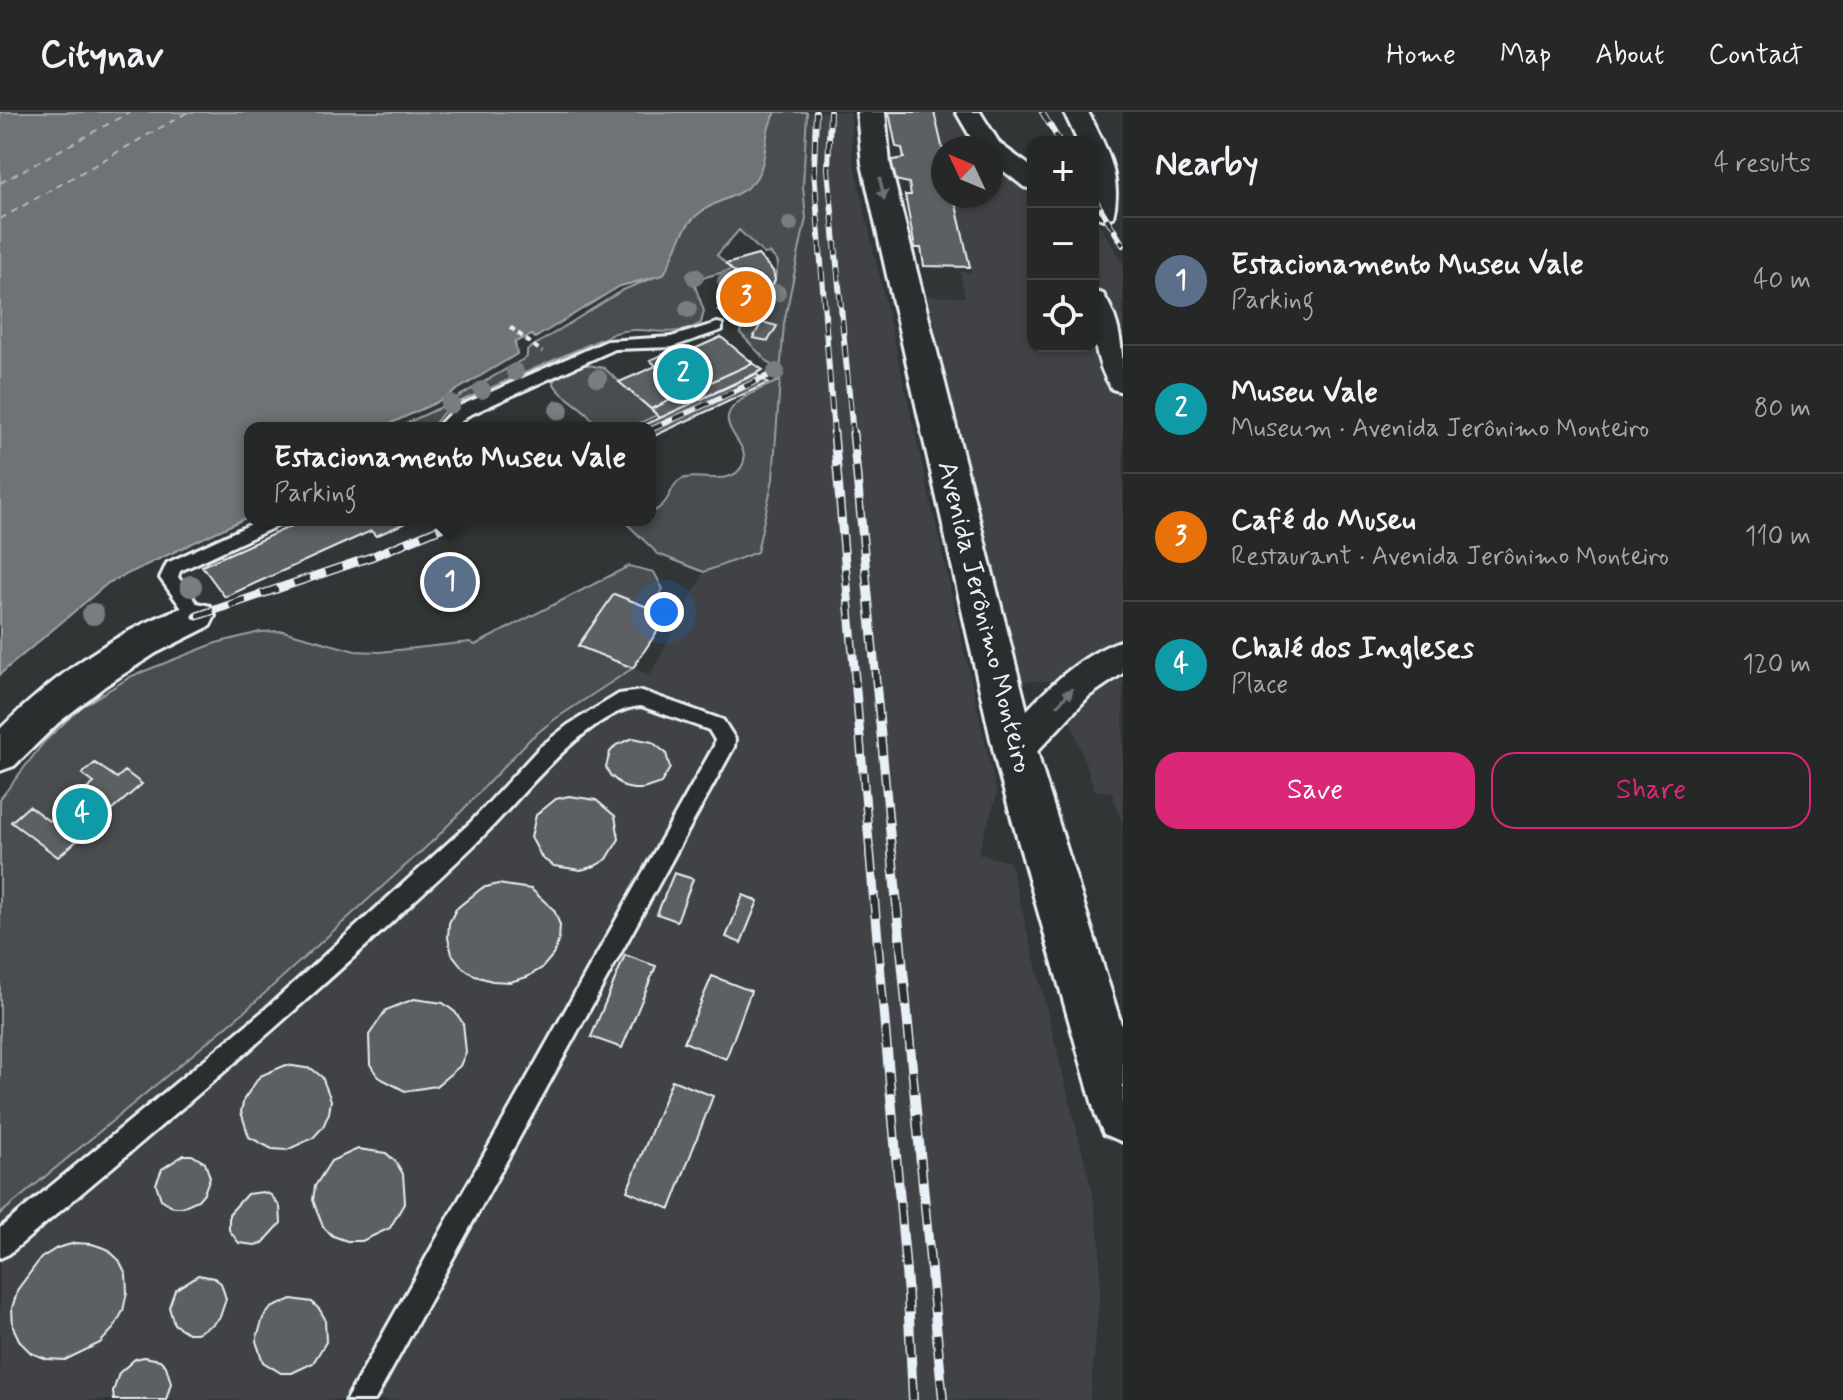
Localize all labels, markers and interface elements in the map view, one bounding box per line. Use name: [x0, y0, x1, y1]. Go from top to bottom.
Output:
text: Citynav: [40, 31, 164, 80]
text: Home: [1386, 37, 1456, 74]
text: Map: [1500, 37, 1551, 74]
text: About: [1595, 37, 1664, 74]
text: Contact: [1708, 37, 1803, 74]
north arrow: [931, 136, 1003, 208]
map controls: [1027, 136, 1099, 352]
button: +: [1027, 136, 1099, 208]
text: Nearby: [1155, 142, 1259, 187]
text: 4 results: [1714, 147, 1811, 181]
one-way arrow: [876, 177, 889, 202]
button: −: [1027, 208, 1099, 280]
text: Estacionamento Museu Vale: [1231, 245, 1584, 284]
text: 1: [1175, 264, 1187, 298]
text: 40 m: [1753, 264, 1811, 298]
pin: 3: [720, 267, 772, 327]
button: locate: [1027, 280, 1099, 352]
text: Parking: [1231, 284, 1314, 318]
pin: 2: [657, 344, 709, 404]
text: Museu Vale: [1231, 373, 1378, 412]
text: 2: [1175, 392, 1187, 426]
text: 80 m: [1754, 392, 1811, 426]
text: Museum · Avenida Jerônimo Monteiro: [1231, 412, 1649, 446]
popup: [244, 422, 656, 526]
text: Estacionamento Museu Vale: [274, 438, 626, 477]
street label: Avenida Jerônimo Monteiro: [927, 457, 1041, 777]
text: Parking: [274, 477, 357, 511]
text: Café do Museu: [1231, 501, 1415, 540]
text: 3: [1175, 520, 1187, 554]
text: 110 m: [1745, 520, 1811, 554]
text: Restaurant · Avenida Jerônimo Monteiro: [1231, 540, 1669, 574]
pin: 1: [424, 552, 476, 612]
your location: [644, 592, 684, 632]
text: Chalé dos Ingleses: [1231, 629, 1474, 668]
text: 4: [1173, 648, 1189, 682]
text: 120 m: [1742, 648, 1811, 682]
text: Place: [1231, 668, 1288, 702]
one-way arrow: [1055, 688, 1073, 707]
button: Save: [1155, 752, 1475, 829]
button: Share: [1491, 752, 1811, 829]
pin: 4: [56, 784, 108, 844]

